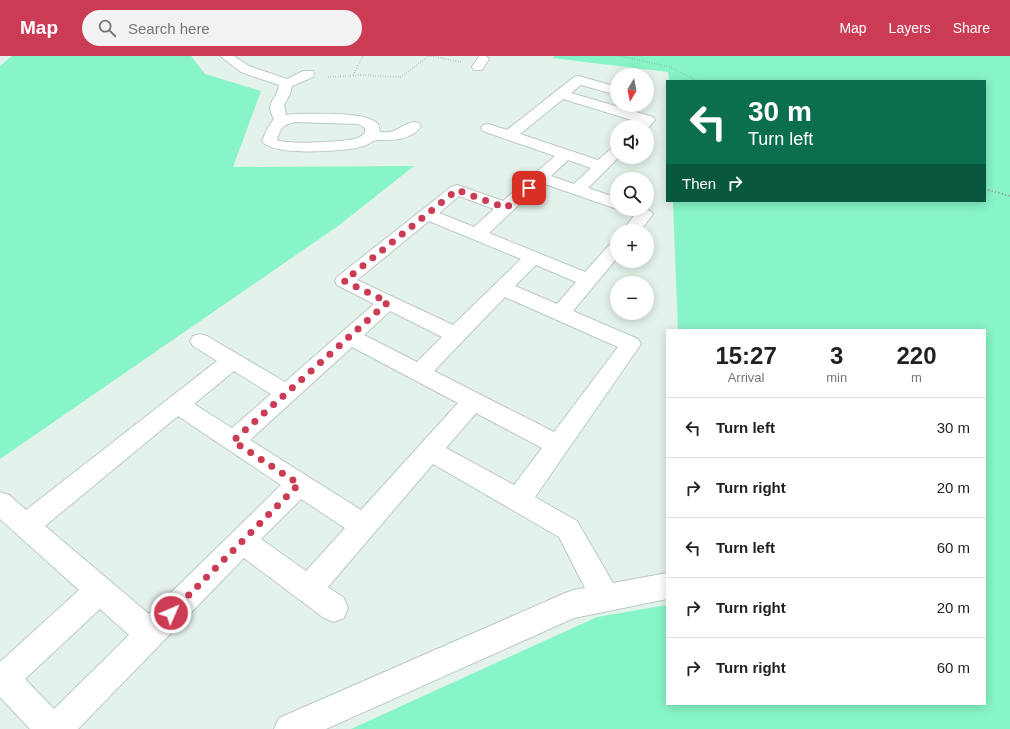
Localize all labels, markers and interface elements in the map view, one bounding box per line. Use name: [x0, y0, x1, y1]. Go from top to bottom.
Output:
search box: [82, 10, 362, 46]
text: Map: [20, 17, 58, 38]
icon: search: [96, 17, 118, 39]
text: Search here: [128, 20, 210, 37]
text: Map: [839, 20, 867, 36]
text: Layers: [889, 20, 931, 36]
text: Share: [953, 20, 990, 36]
north arrow: [610, 68, 654, 112]
map controls: [610, 68, 654, 320]
icon: left: [682, 96, 734, 148]
text: 30 m: [748, 96, 812, 127]
button: sound: [610, 120, 654, 164]
text: Turn left: [748, 129, 813, 149]
pin: [512, 171, 546, 205]
button: search: [610, 172, 654, 216]
icon: right: [724, 172, 746, 194]
text: Then: [682, 175, 716, 192]
icon: arrive: [518, 177, 540, 199]
button: +: [610, 224, 654, 268]
button: −: [610, 276, 654, 320]
text: 15:27: [715, 342, 777, 369]
text: 3: [830, 342, 843, 369]
text: 220: [897, 342, 937, 369]
text: Arrival: [728, 370, 765, 385]
text: min: [826, 370, 847, 385]
text: m: [911, 370, 922, 385]
icon: left: [682, 417, 704, 439]
text: Turn left: [716, 419, 775, 436]
text: 30 m: [937, 419, 970, 436]
icon: right: [682, 477, 704, 499]
text: Turn right: [716, 479, 786, 496]
text: 20 m: [937, 479, 970, 496]
icon: left: [682, 537, 704, 559]
text: Turn left: [716, 539, 775, 556]
text: 60 m: [937, 539, 970, 556]
position arrow: [150, 592, 192, 634]
icon: right: [682, 597, 704, 619]
text: Turn right: [716, 599, 786, 616]
text: 20 m: [937, 599, 970, 616]
icon: right: [682, 657, 704, 679]
text: Turn right: [716, 659, 786, 676]
text: 60 m: [937, 659, 970, 676]

